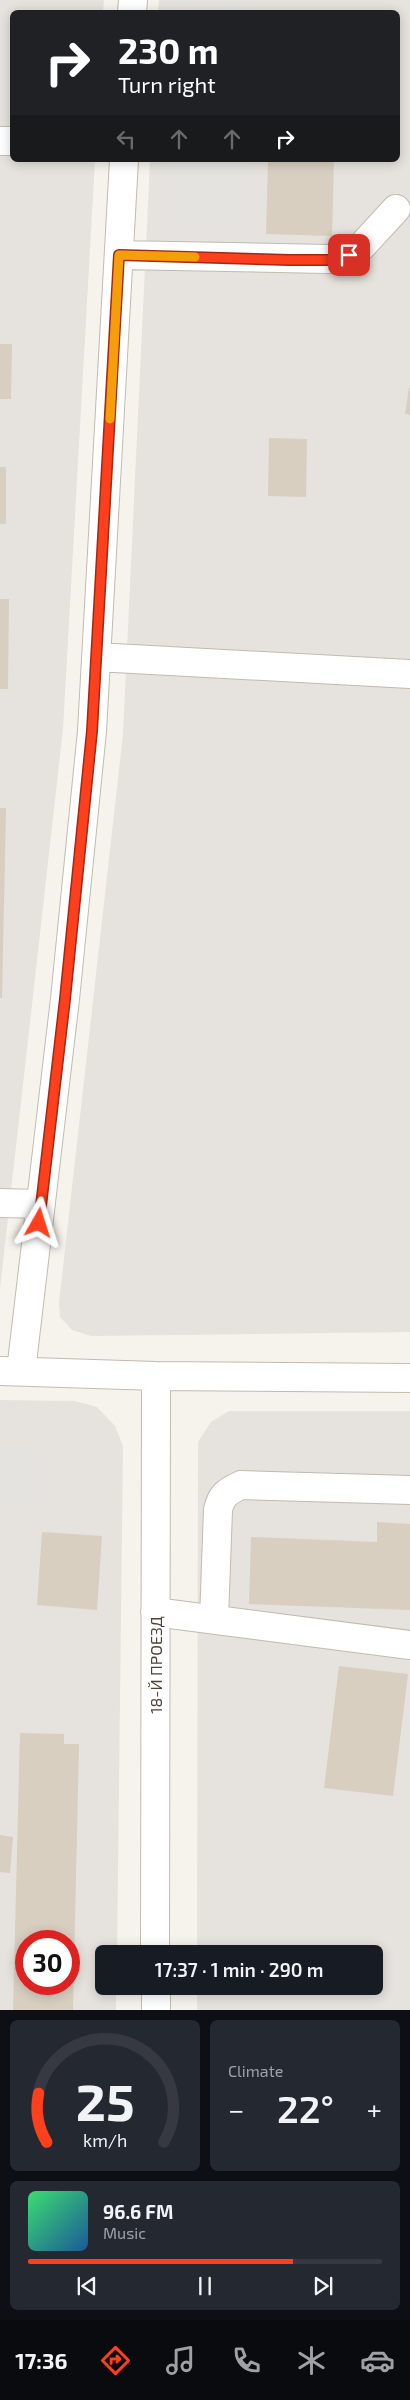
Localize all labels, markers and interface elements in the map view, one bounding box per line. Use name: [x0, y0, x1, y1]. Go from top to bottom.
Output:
text: 230 m: [118, 29, 219, 71]
icon: right: [35, 30, 100, 95]
text: Turn right: [118, 71, 216, 97]
icon: left: [112, 125, 140, 153]
icon: ahead: [165, 125, 193, 153]
icon: ahead: [218, 125, 246, 153]
icon: right: [271, 125, 299, 153]
pin: [328, 234, 370, 276]
icon: arrive: [335, 241, 363, 269]
position arrow: [12, 1196, 64, 1248]
street label: 18-Й ПРОЕЗД: [146, 1616, 165, 1714]
speed limit sign: 30: [15, 1930, 80, 1995]
text: 17:37 · 1 min · 290 m: [155, 1958, 323, 1981]
text: Climate: [228, 2061, 283, 2080]
text: 25: [76, 2069, 134, 2131]
text: 22°: [277, 2085, 334, 2131]
text: −: [228, 2092, 244, 2126]
text: +: [367, 2092, 382, 2126]
text: km/h: [83, 2129, 127, 2151]
text: 96.6 FM: [103, 2200, 173, 2223]
text: Music: [103, 2223, 146, 2242]
icon: previous: [73, 2272, 101, 2300]
icon: pause: [191, 2272, 219, 2300]
icon: next: [309, 2272, 337, 2300]
icon: directions: [98, 2343, 133, 2378]
icon: music: [163, 2343, 198, 2378]
icon: phone: [229, 2343, 264, 2378]
icon: climate: [294, 2343, 329, 2378]
icon: car: [360, 2343, 395, 2378]
text: 17:36: [15, 2347, 67, 2373]

